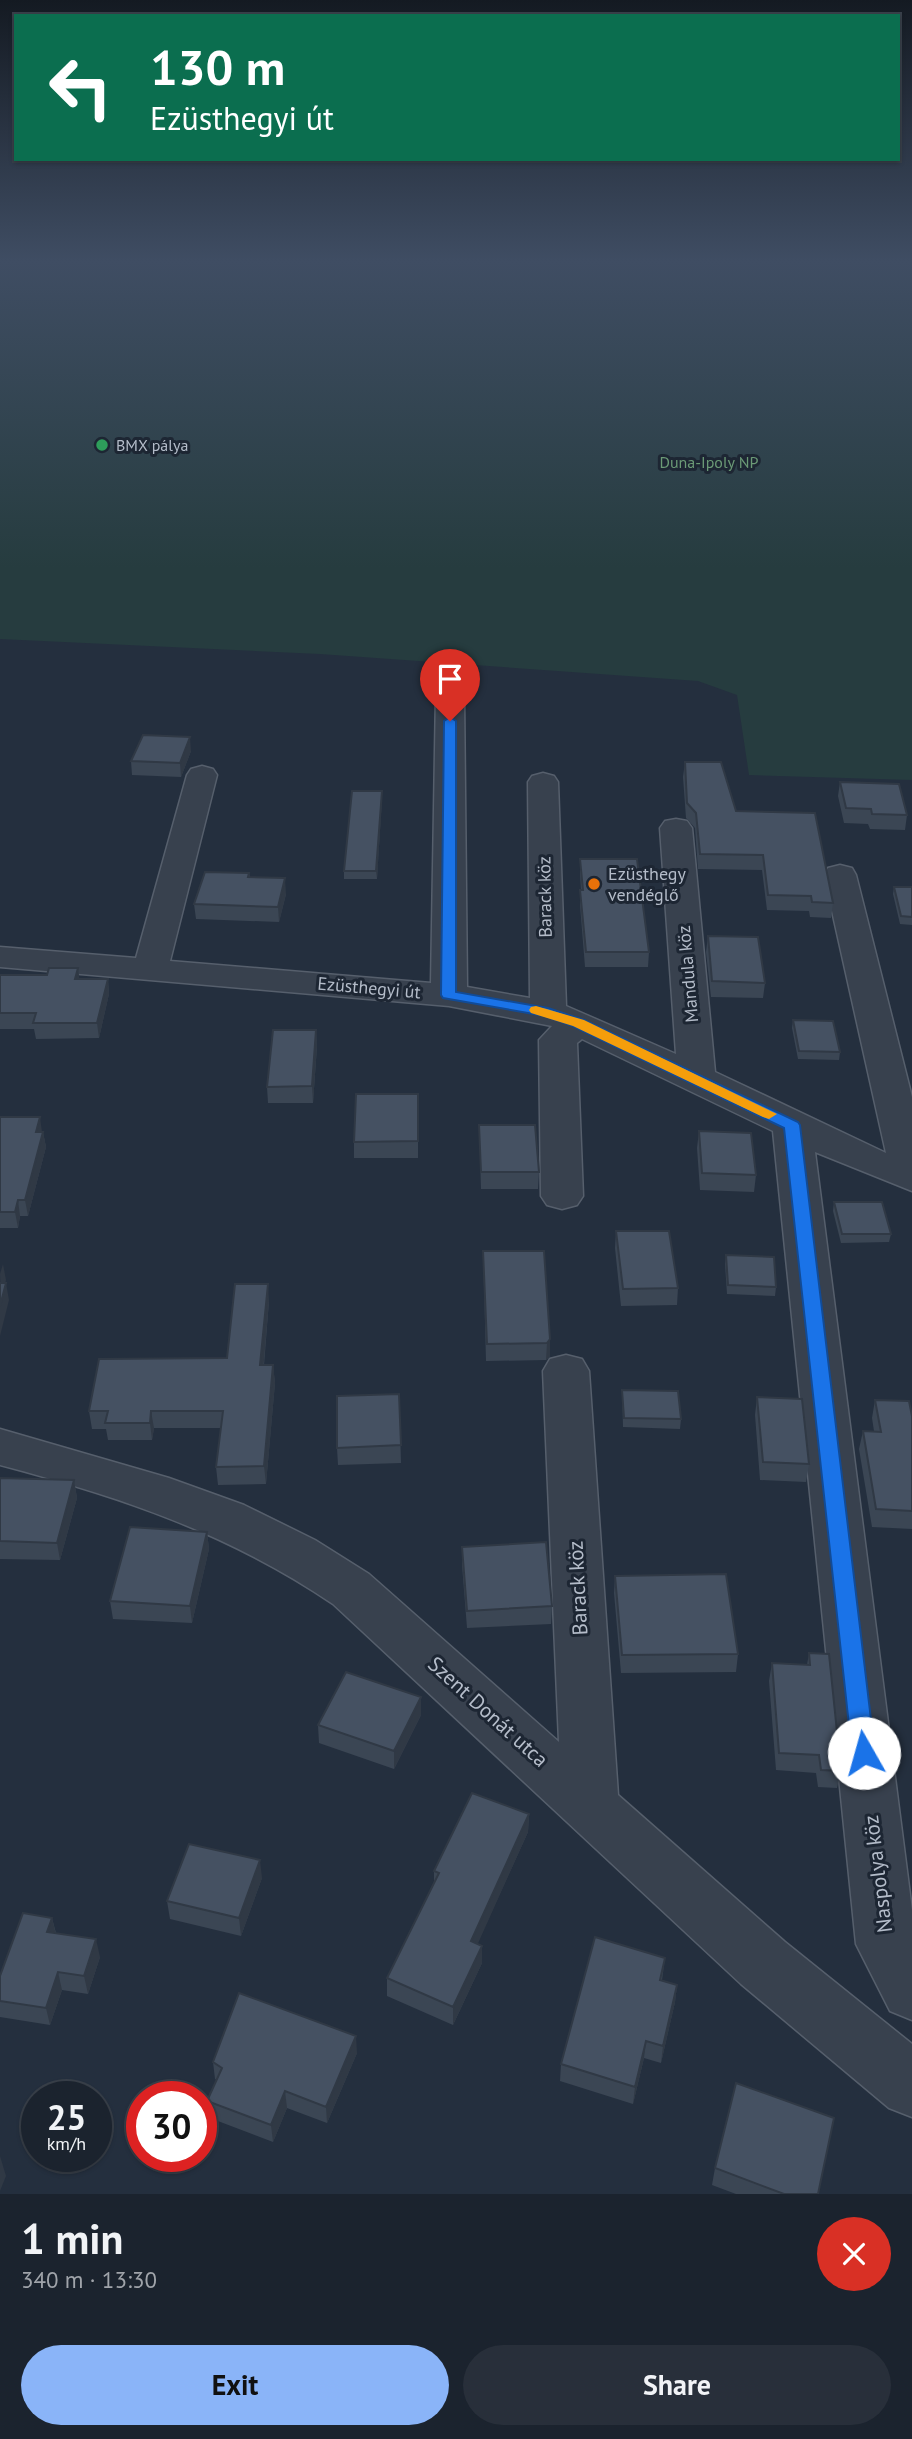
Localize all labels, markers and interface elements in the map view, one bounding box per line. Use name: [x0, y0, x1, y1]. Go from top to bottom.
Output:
text: 130 m: [150, 35, 285, 99]
icon: left: [35, 42, 126, 133]
text: Ezüsthegyi út: [150, 97, 334, 139]
place label: BMX pálya: [116, 435, 188, 455]
marker: BMX pálya: [94, 437, 110, 453]
park label: Duna-Ipoly NP: [660, 452, 759, 472]
pin: [420, 649, 480, 721]
icon: arrive: [431, 660, 469, 698]
street label: Barack köz: [532, 856, 557, 938]
place label: Ezüsthegy vendéglő: [608, 862, 687, 906]
marker: Ezüsthegy vendéglő: [586, 876, 602, 892]
street label: Mandula köz: [672, 925, 703, 1023]
street label: Ezüsthegyi út: [317, 972, 422, 1003]
street label: Barack köz: [562, 1540, 593, 1636]
street label: Szent Donát utca: [423, 1650, 554, 1773]
position arrow: [827, 1716, 901, 1790]
street label: Naspolya köz: [857, 1814, 898, 1934]
speed limit sign: 30: [126, 2081, 217, 2172]
text: 25: [47, 2094, 86, 2140]
text: km/h: [47, 2132, 86, 2155]
text: 1 min: [21, 2211, 123, 2266]
button: close: [817, 2217, 891, 2291]
text: 340 m · 13:30: [21, 2265, 157, 2294]
button: Exit: [21, 2345, 449, 2425]
button: Share: [463, 2345, 891, 2425]

